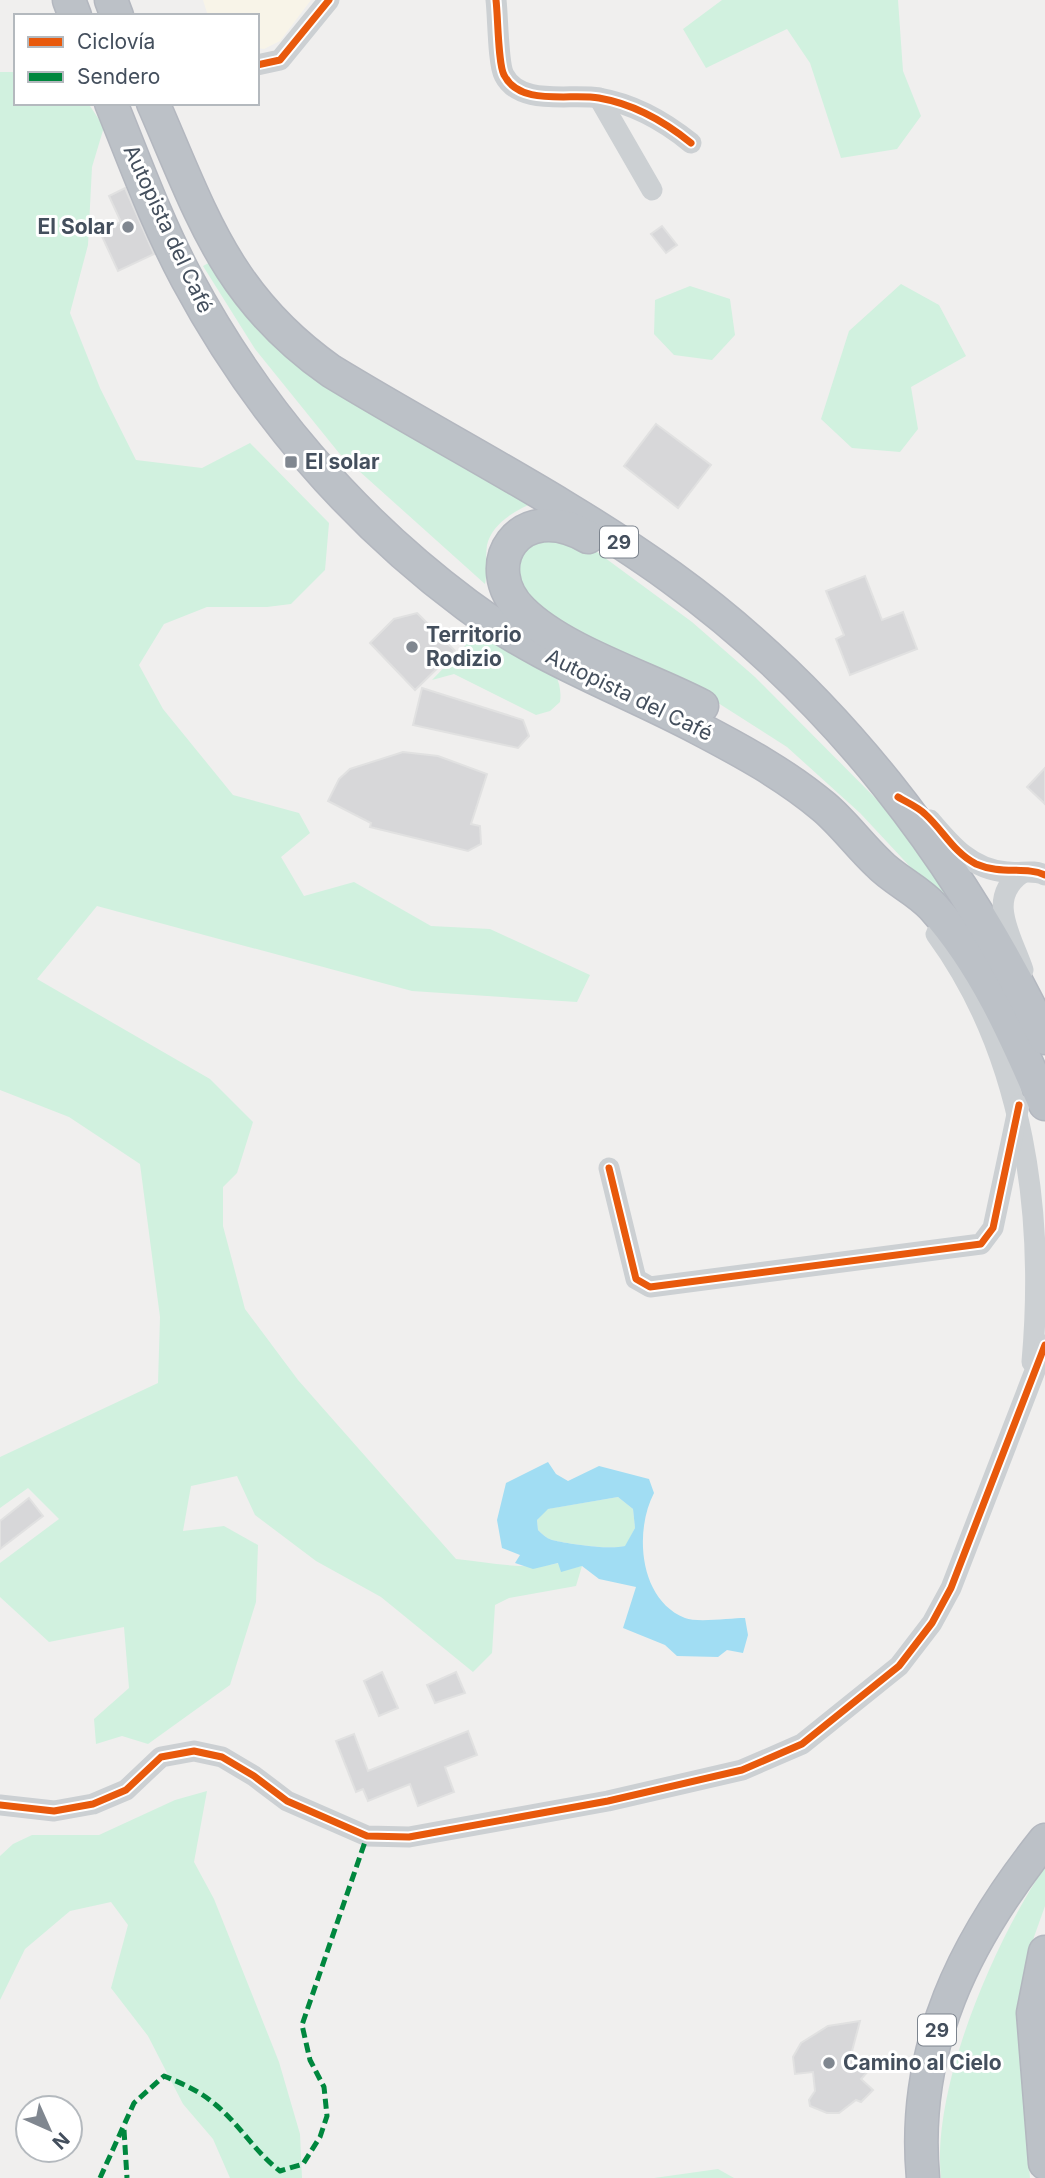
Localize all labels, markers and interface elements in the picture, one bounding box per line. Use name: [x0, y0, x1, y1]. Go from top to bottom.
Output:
legend: [14, 14, 259, 105]
text: Ciclovía: [77, 29, 155, 54]
text: Sendero: [77, 64, 160, 89]
street label: Autopista del Café: [119, 141, 218, 317]
place label: El Solar: [38, 214, 114, 239]
marker: El Solar: [120, 219, 136, 235]
place label: El solar: [305, 449, 380, 474]
marker: El solar: [283, 454, 299, 470]
road number: 29: [600, 526, 638, 558]
place label: Territorio Rodizio: [426, 622, 522, 671]
marker: Territorio Rodizio: [404, 639, 420, 655]
street label: Autopista del Café: [542, 643, 717, 746]
road number: 29: [918, 2014, 956, 2046]
place label: Camino al Cielo: [843, 2050, 1002, 2075]
marker: Camino al Cielo: [821, 2055, 837, 2071]
north arrow: [14, 2094, 84, 2164]
text: N: [47, 2127, 74, 2154]

